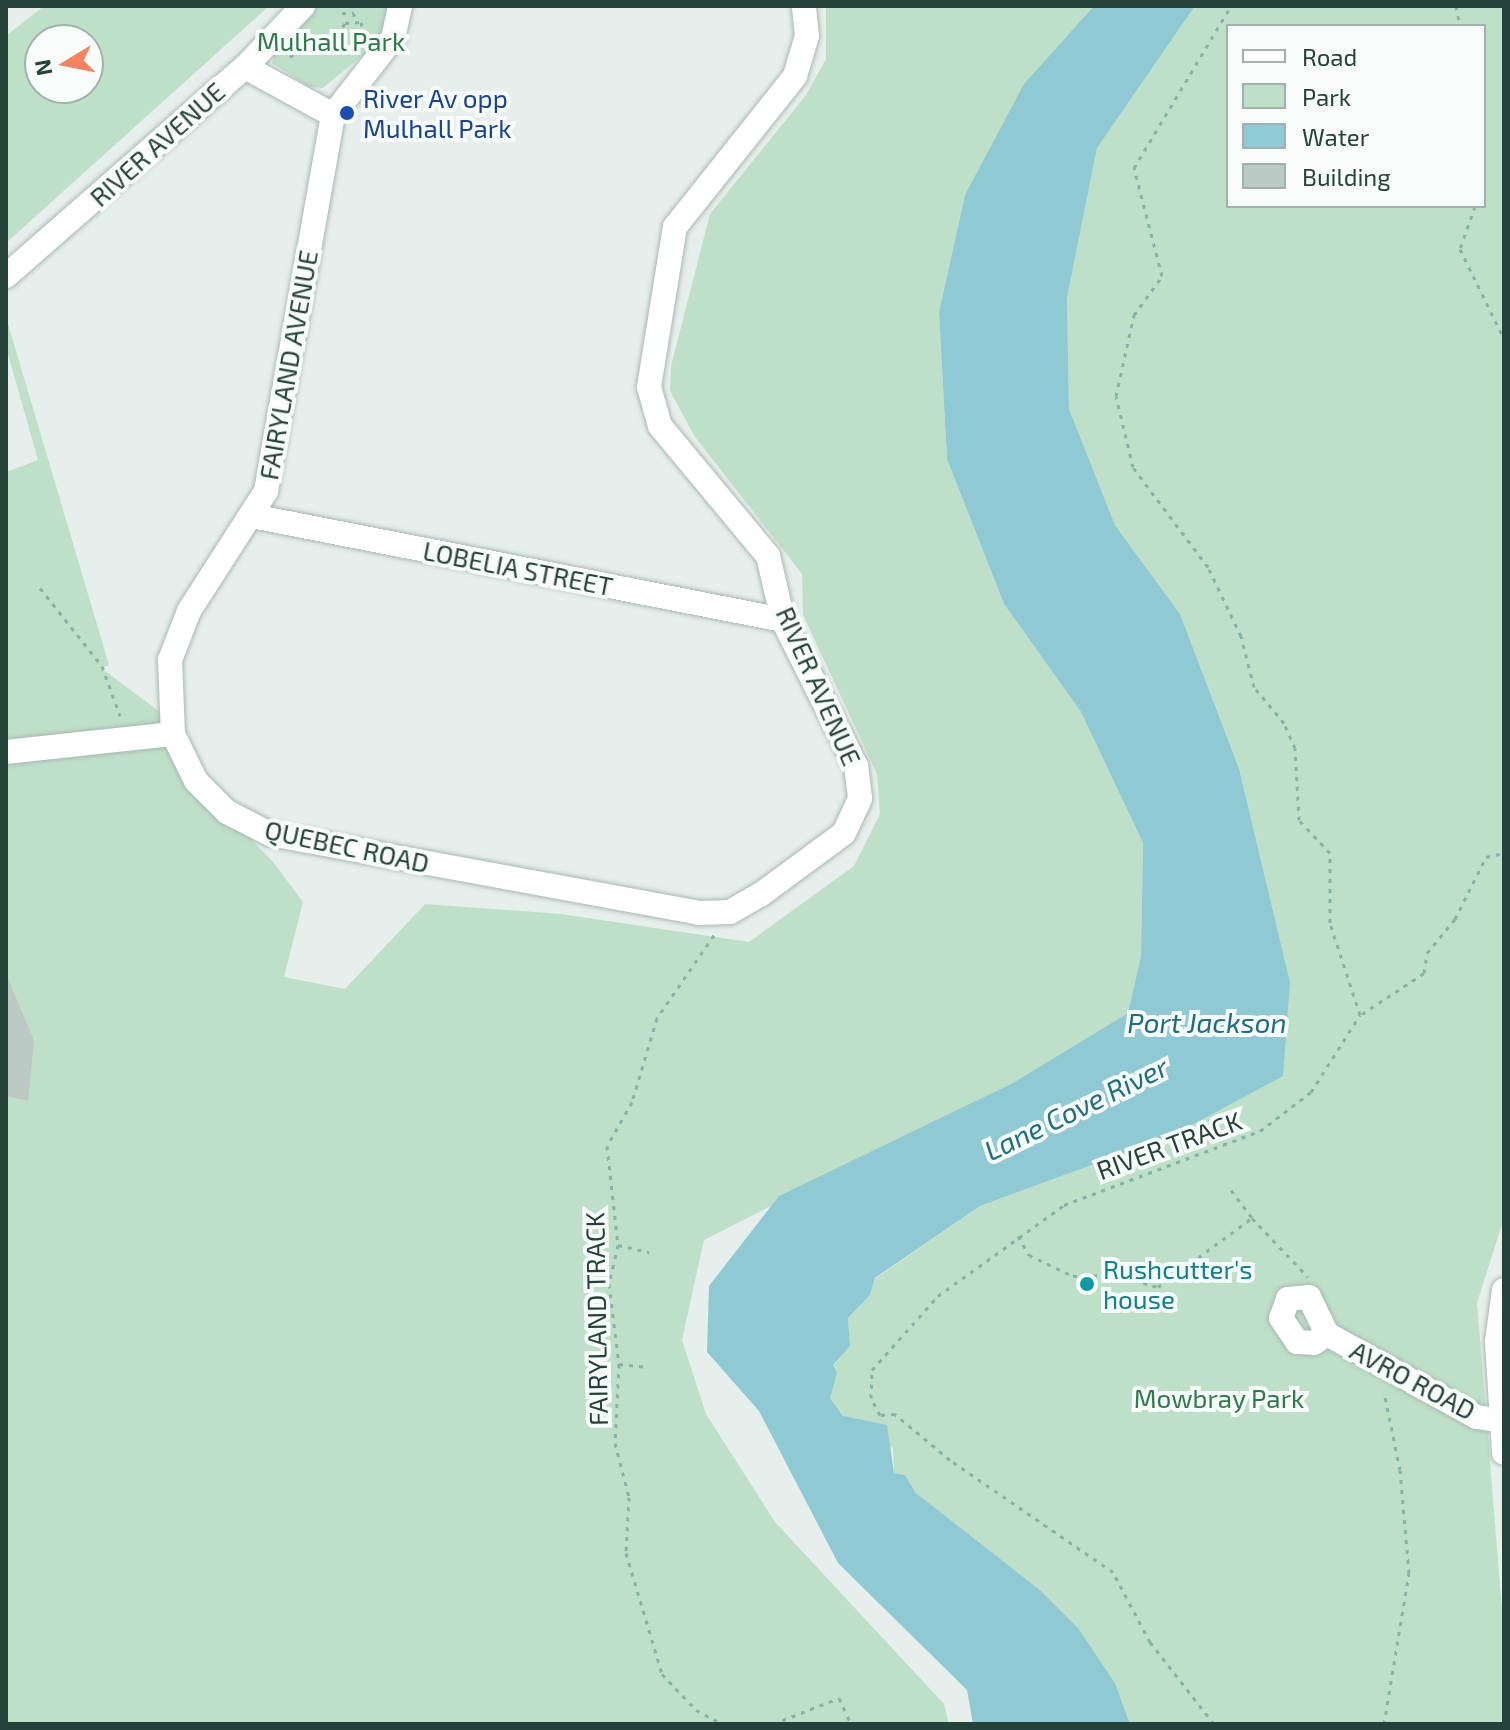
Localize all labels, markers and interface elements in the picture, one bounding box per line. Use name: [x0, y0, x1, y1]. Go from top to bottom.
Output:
north arrow: [24, 24, 104, 104]
legend: [1226, 24, 1486, 208]
park label: Mulhall Park: [256, 25, 406, 57]
text: Road: [1302, 42, 1357, 71]
text: N: [28, 58, 57, 78]
street label: RIVER AVENUE: [83, 75, 231, 213]
place label: River Av opp Mulhall Park: [363, 82, 512, 144]
text: Park: [1302, 82, 1351, 111]
marker: River Av opp Mulhall Park: [338, 104, 356, 122]
text: Water: [1302, 122, 1369, 151]
text: Building: [1302, 162, 1391, 191]
street label: FAIRYLAND AVENUE: [252, 248, 324, 482]
street label: LOBELIA STREET: [420, 534, 616, 602]
street label: RIVER AVENUE: [770, 602, 868, 770]
street label: QUEBEC ROAD: [262, 813, 432, 879]
water label: Port Jackson: [1127, 1005, 1287, 1039]
water label: Lane Cove River: [979, 1049, 1173, 1167]
street label: RIVER TRACK: [1092, 1104, 1246, 1186]
street label: FAIRYLAND TRACK: [579, 1211, 613, 1427]
place label: Rushcutter's house: [1103, 1253, 1253, 1314]
marker: Rushcutter's house: [1078, 1275, 1096, 1293]
street label: AVRO ROAD: [1345, 1334, 1481, 1426]
park label: Mowbray Park: [1133, 1382, 1305, 1414]

